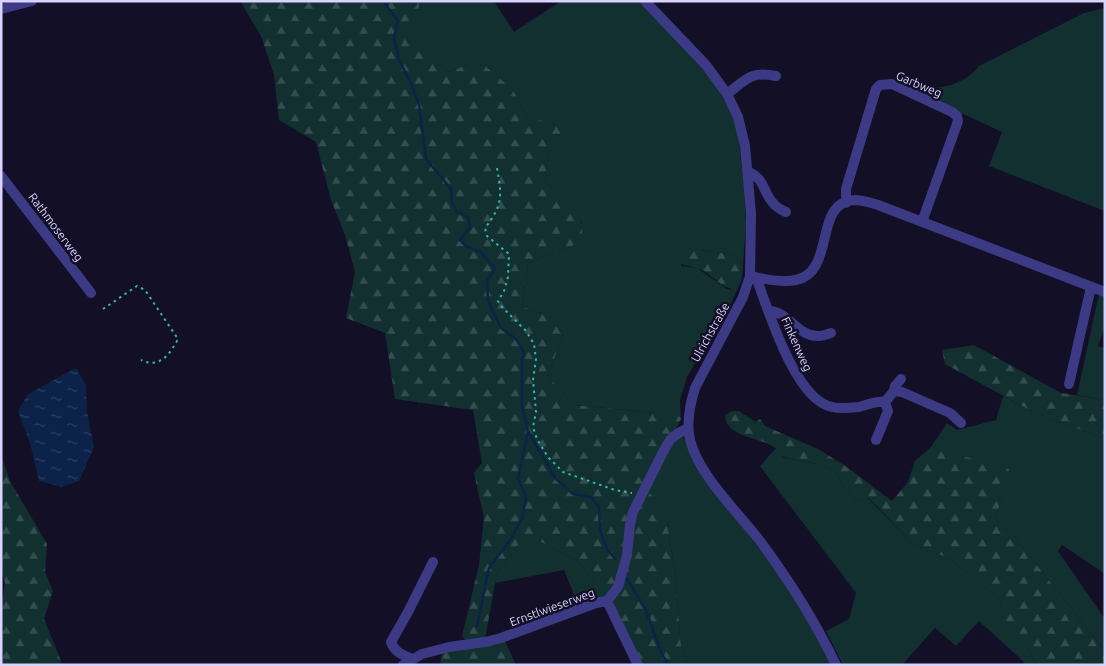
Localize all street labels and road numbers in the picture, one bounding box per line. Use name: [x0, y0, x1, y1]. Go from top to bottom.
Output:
street label: Garbweg: [894, 69, 944, 99]
street label: Rathmoserweg: [26, 190, 86, 264]
street label: Ulrichstraße: [688, 300, 732, 364]
street label: Finkenweg: [779, 315, 815, 373]
street label: Ernstlwieserweg: [508, 586, 596, 628]

